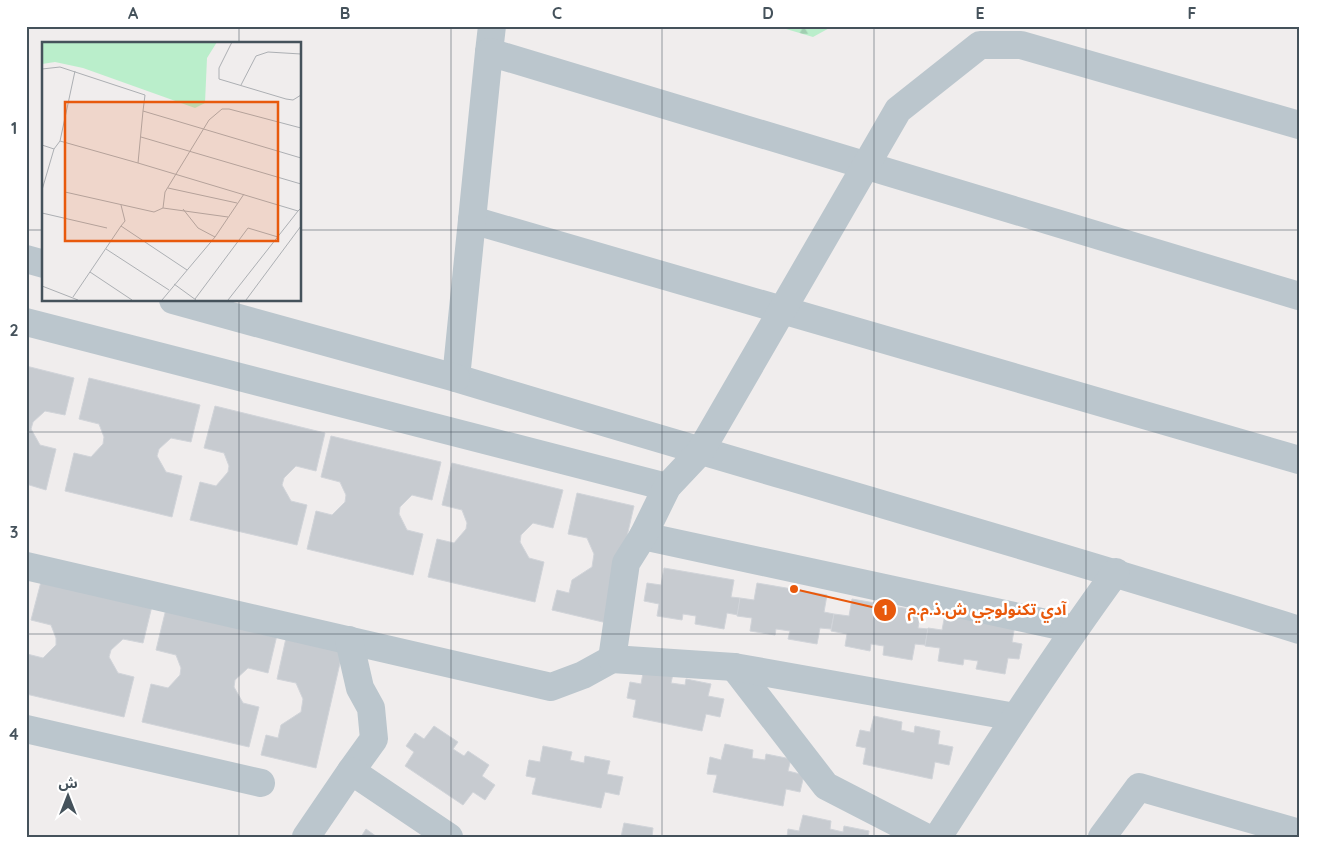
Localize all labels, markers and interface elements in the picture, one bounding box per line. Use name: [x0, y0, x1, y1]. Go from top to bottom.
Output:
text: A: [128, 3, 139, 23]
text: B: [340, 3, 350, 23]
text: C: [552, 3, 562, 23]
text: D: [762, 3, 774, 23]
text: E: [975, 3, 985, 23]
text: F: [1188, 3, 1197, 23]
inset map: [42, 42, 301, 301]
text: 1: [11, 118, 17, 138]
text: 2: [9, 320, 19, 340]
text: 3: [10, 522, 18, 542]
callout: آدي تكنولوجي ش.ذ.م.م: [872, 594, 1076, 625]
text: آدي تكنولوجي ش.ذ.م.م: [908, 599, 1067, 623]
text: 1: [882, 600, 888, 619]
text: 4: [9, 724, 19, 744]
north arrow: [42, 770, 92, 820]
text: ش: [58, 774, 78, 792]

